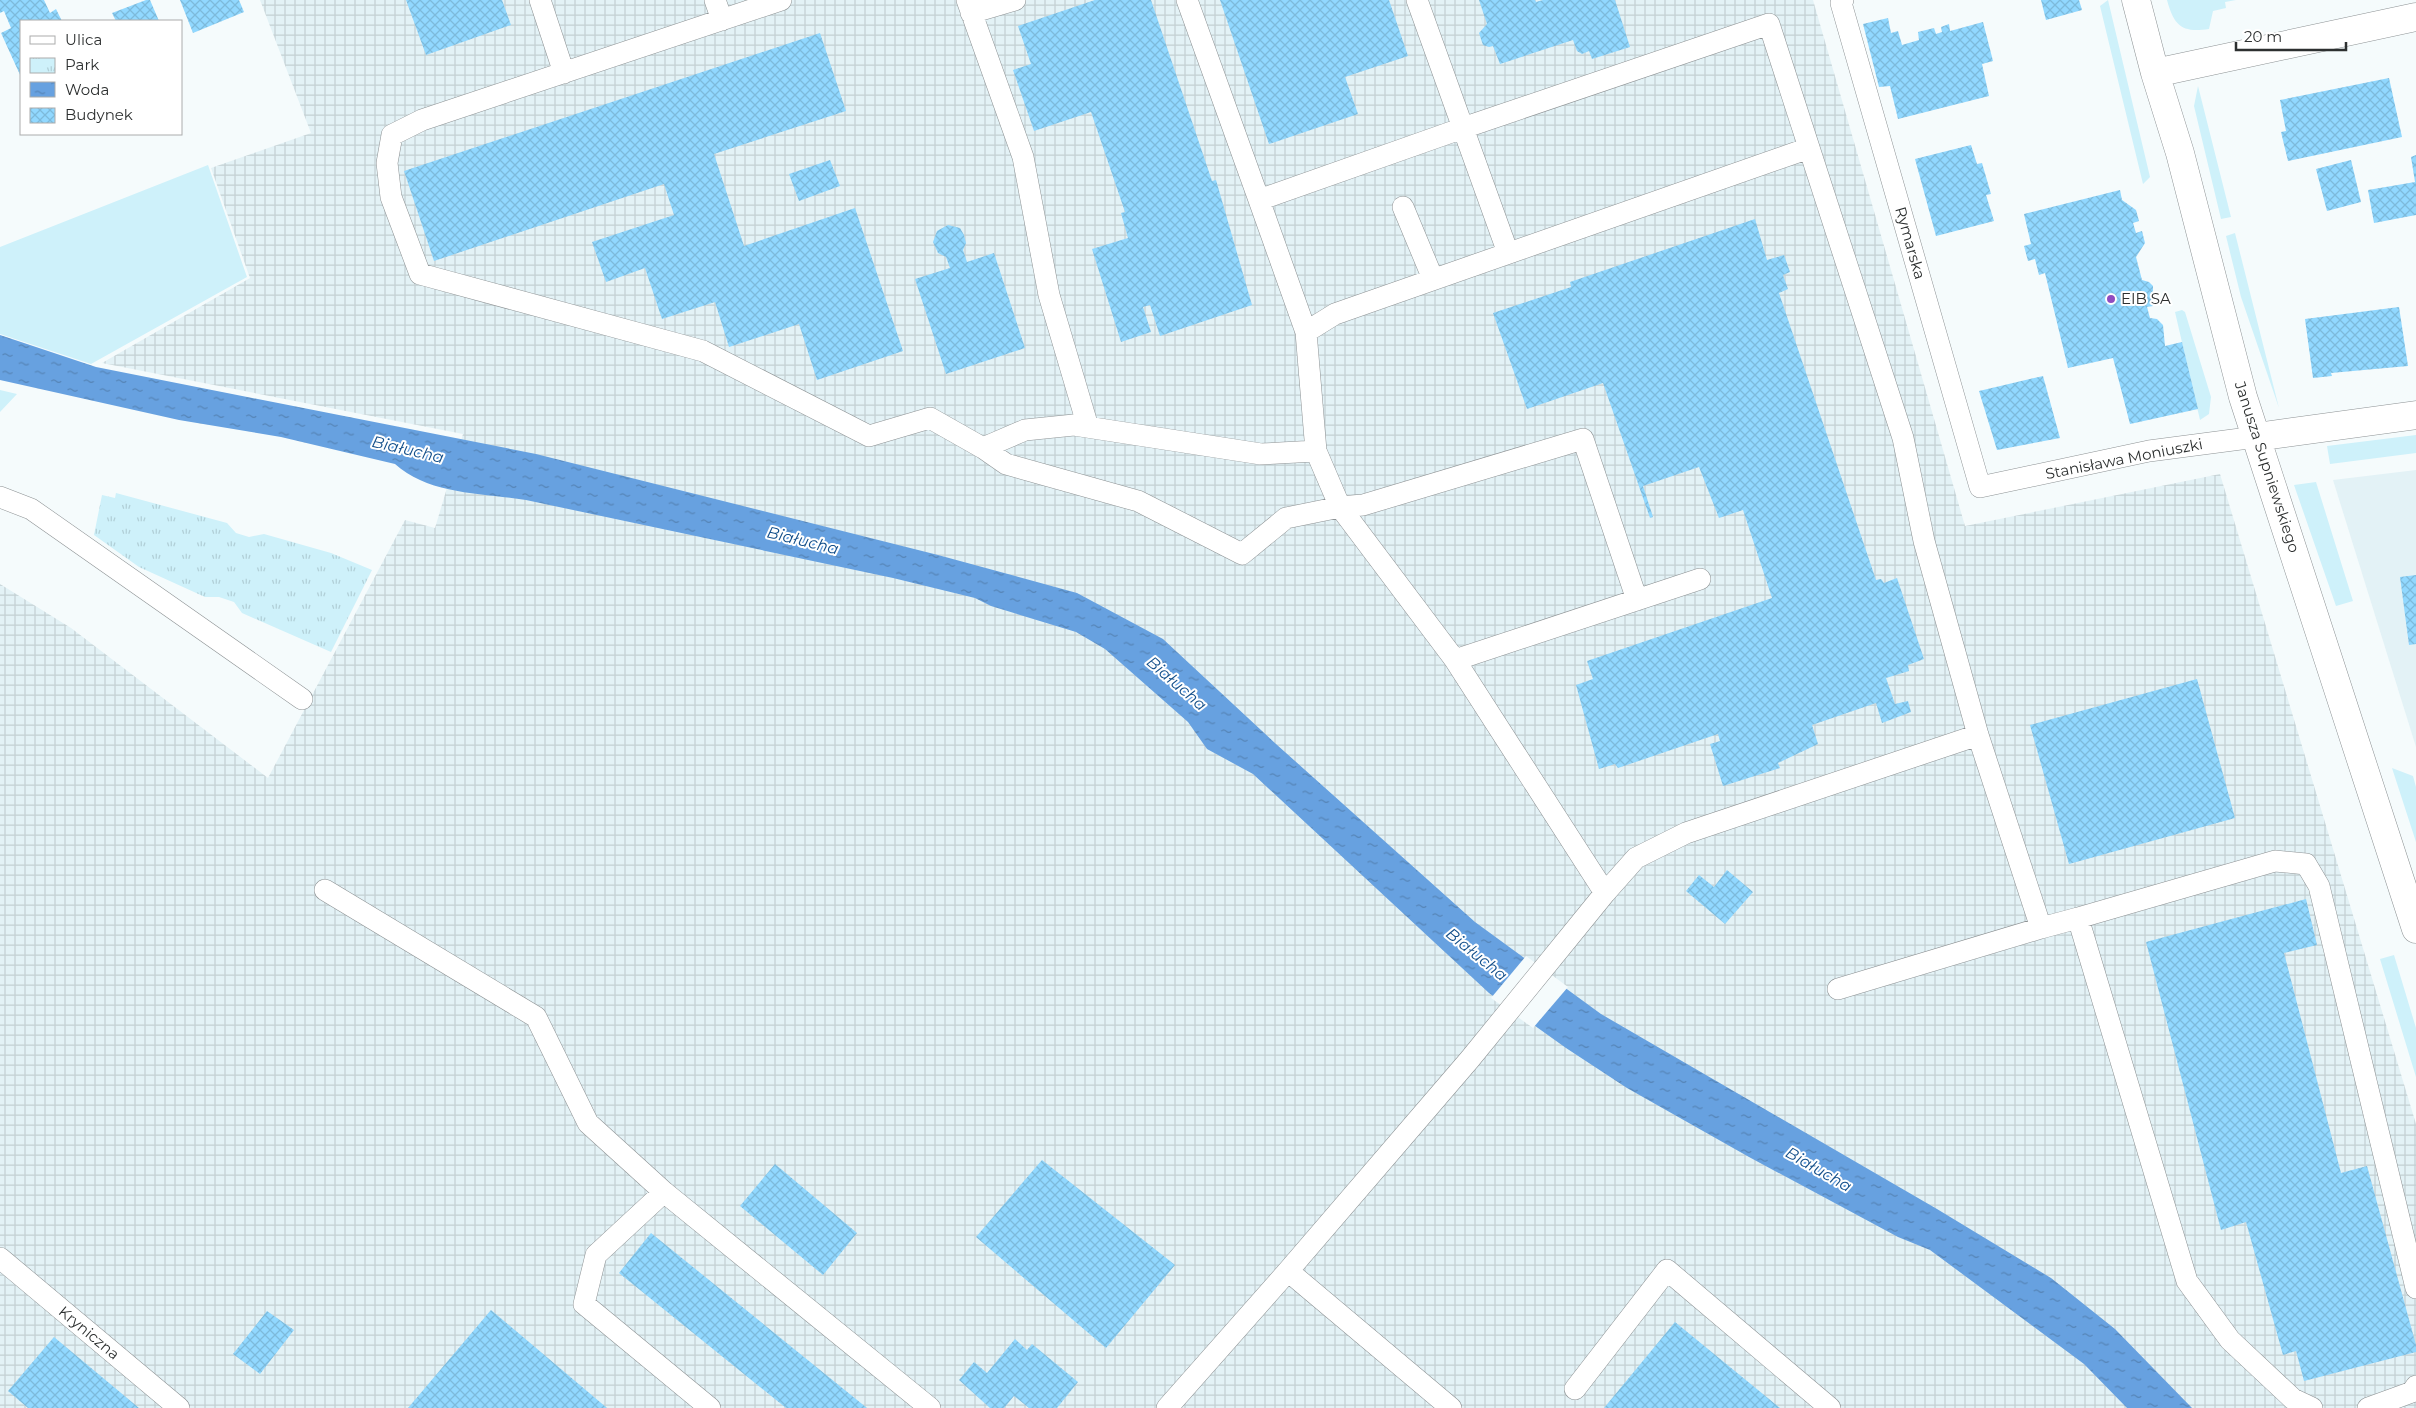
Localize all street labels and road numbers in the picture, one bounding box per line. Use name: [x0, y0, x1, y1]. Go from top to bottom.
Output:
street label: Rymarska: [1891, 204, 1930, 281]
street label: Janusza Supniewskiego: [2230, 378, 2304, 555]
street label: Stanisława Moniuszki: [2044, 434, 2204, 483]
street label: Kryniczna: [55, 1302, 124, 1364]

